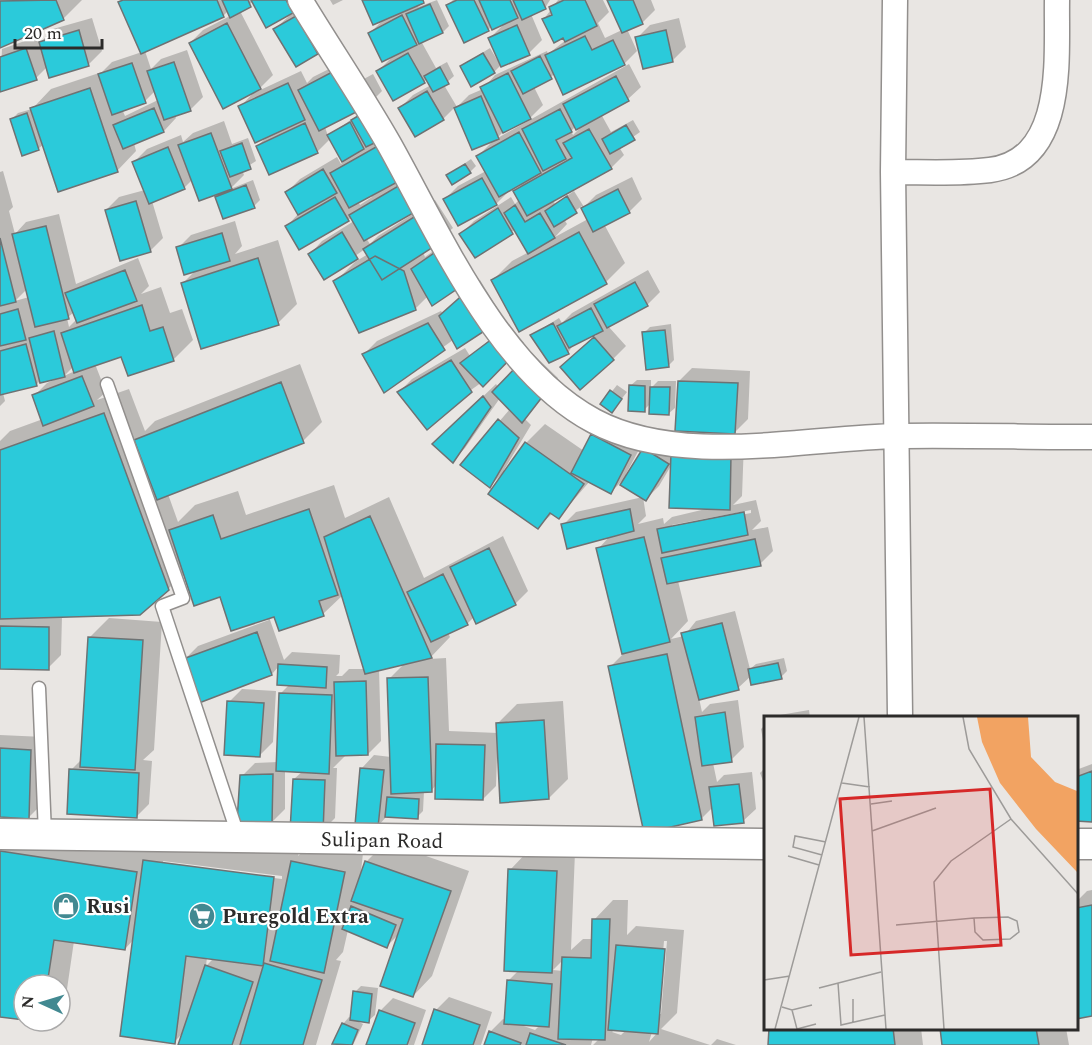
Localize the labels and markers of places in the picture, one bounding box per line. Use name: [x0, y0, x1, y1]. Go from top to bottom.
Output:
shop icon: Rusi: [51, 891, 81, 921]
place label: Rusi: [86, 891, 130, 923]
supermarket icon: Puregold Extra: [187, 901, 217, 931]
place label: Puregold Extra: [222, 901, 369, 933]

